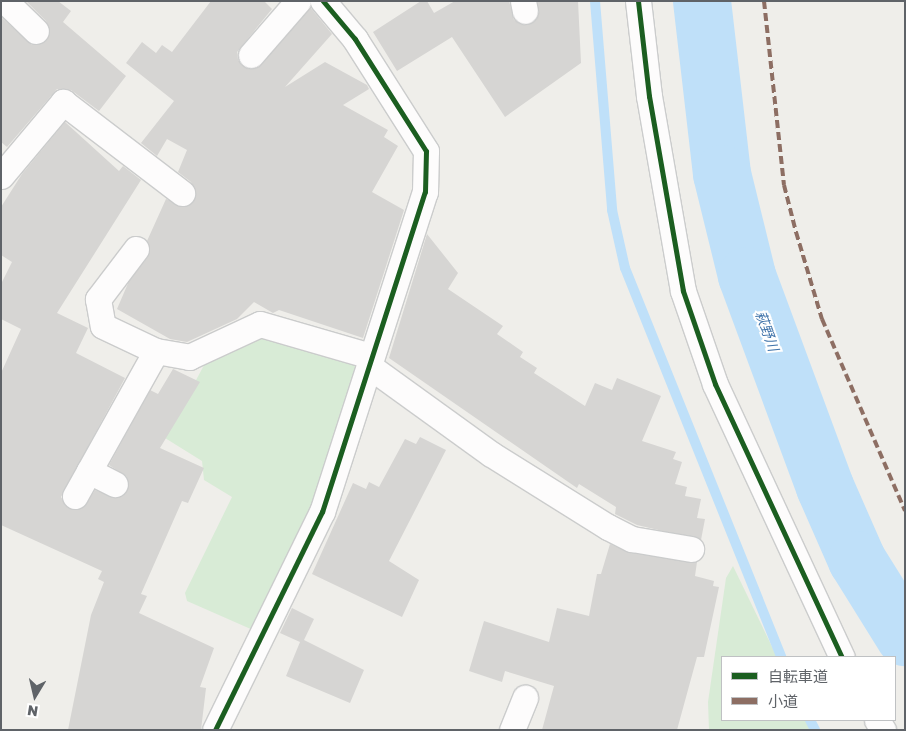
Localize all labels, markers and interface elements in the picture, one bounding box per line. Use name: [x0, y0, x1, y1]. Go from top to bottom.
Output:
water label: 萩野川: [752, 308, 782, 354]
legend: [721, 656, 896, 721]
text: 自転車道: [768, 667, 828, 685]
north arrow: [10, 671, 60, 721]
text: 小道: [768, 692, 798, 710]
text: N: [26, 702, 39, 721]

